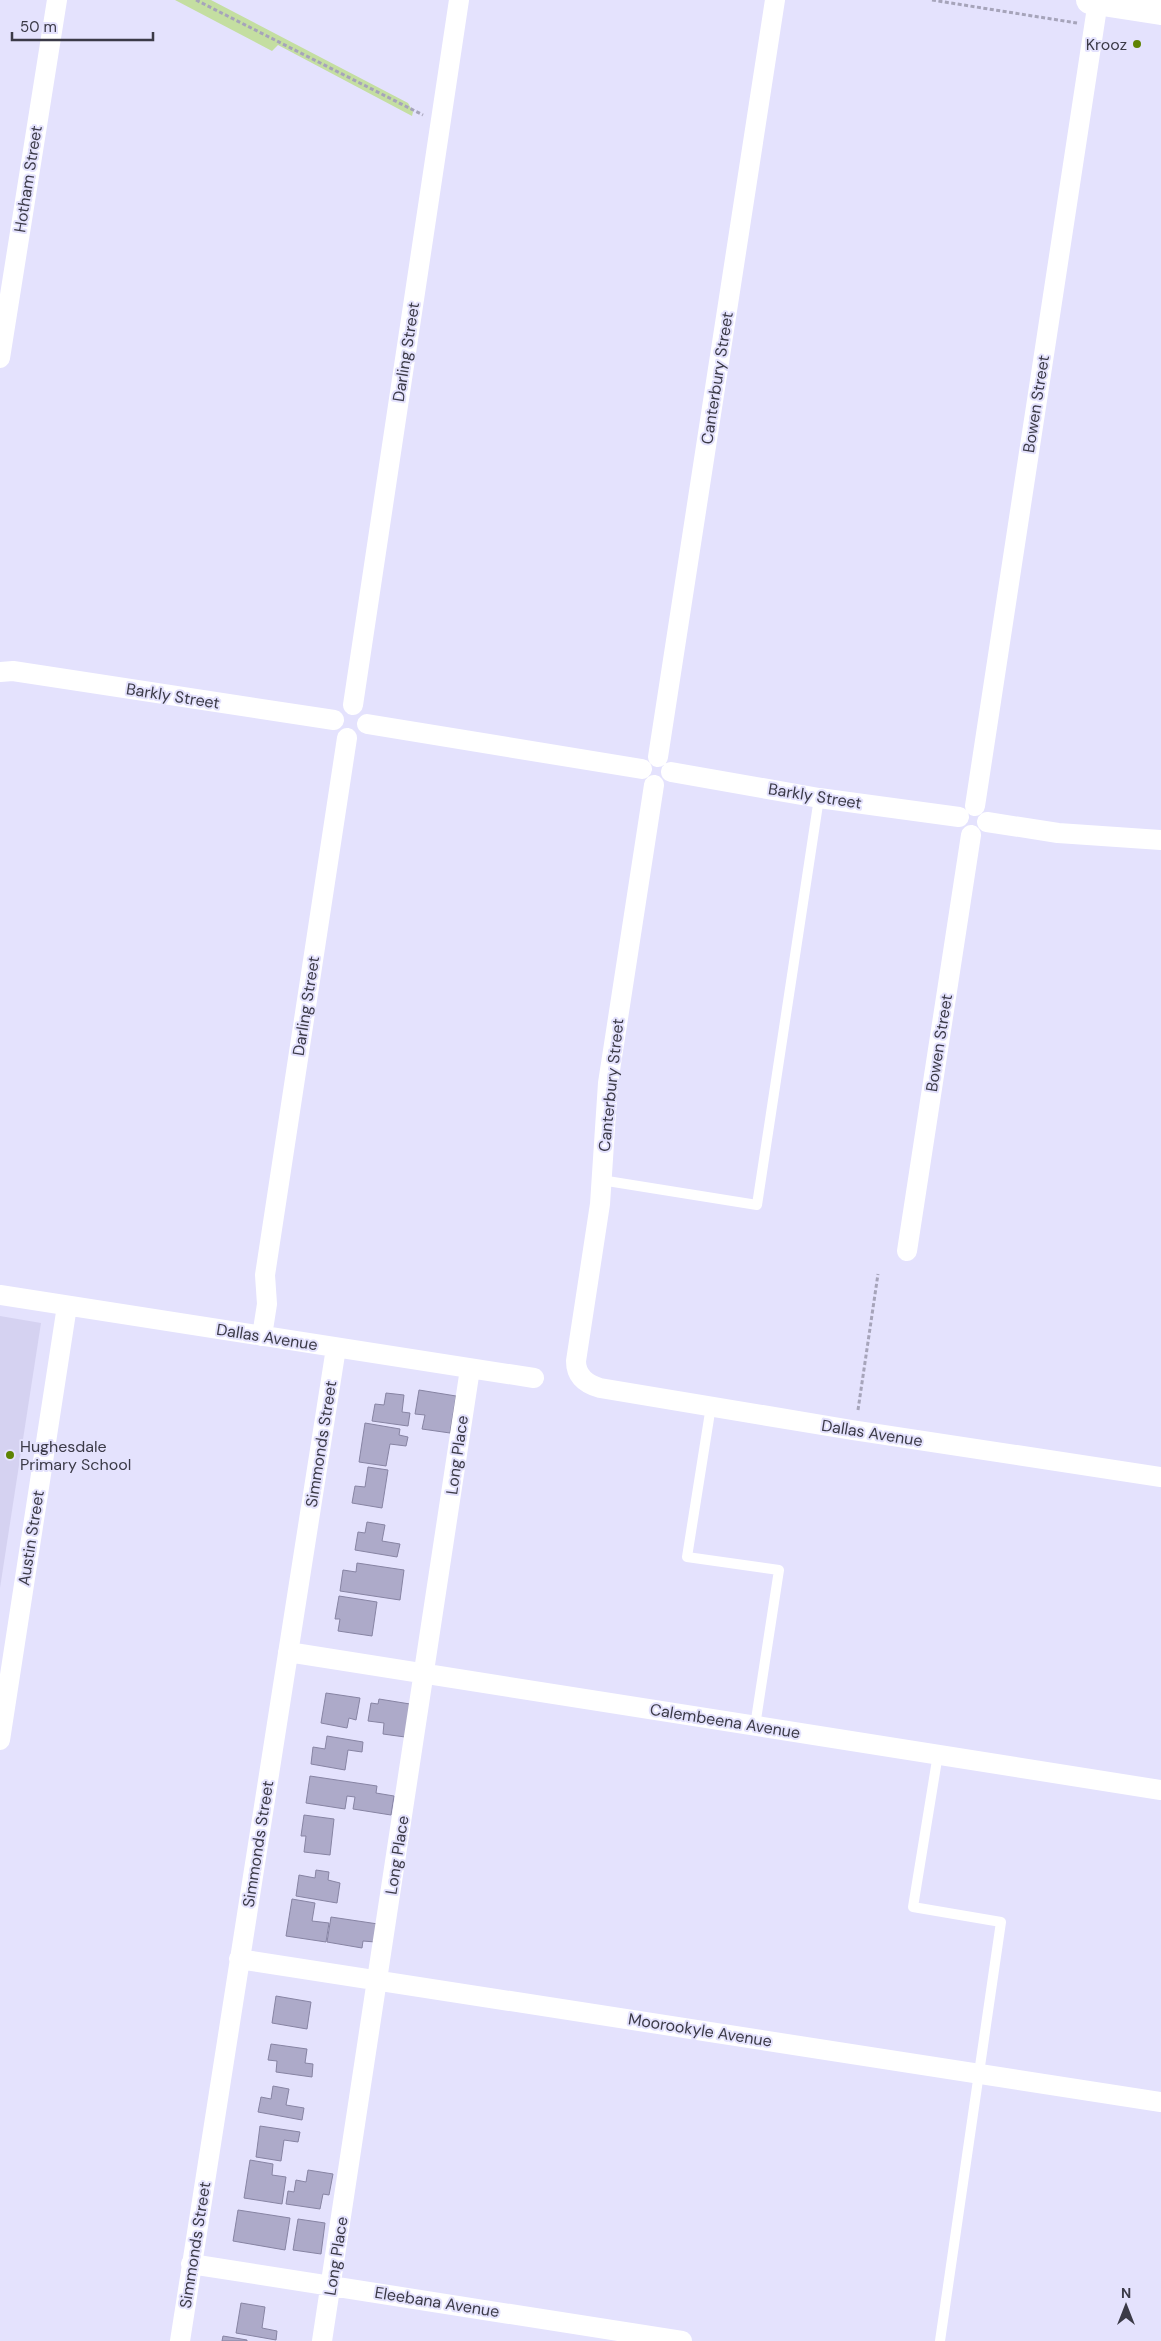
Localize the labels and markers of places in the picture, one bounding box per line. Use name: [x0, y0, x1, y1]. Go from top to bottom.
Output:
place label: Krooz: [1086, 34, 1127, 55]
marker: Krooz: [1131, 38, 1143, 50]
place label: Hughesdale Primary School: [20, 1436, 131, 1475]
marker: Hughesdale Primary School: [4, 1449, 16, 1461]

